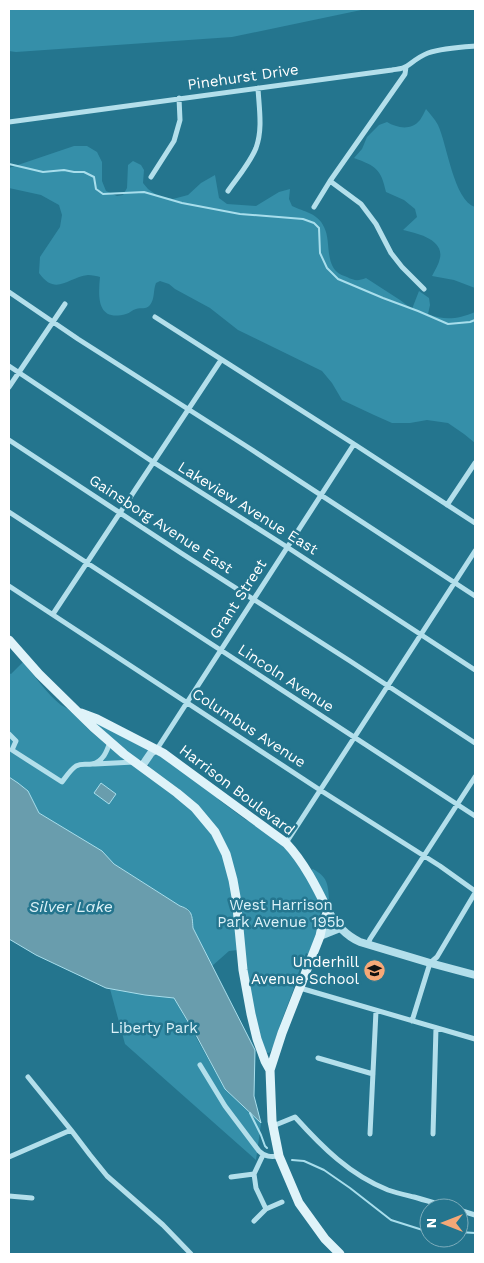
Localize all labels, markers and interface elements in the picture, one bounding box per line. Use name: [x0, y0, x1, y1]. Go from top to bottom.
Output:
street label: Pinehurst Drive: [186, 60, 300, 94]
street label: Lakeview Avenue East: [175, 458, 322, 559]
street label: Gainsborg Avenue East: [86, 471, 237, 578]
street label: Grant Street: [206, 555, 271, 642]
street label: Lincoln Avenue: [235, 640, 337, 716]
street label: Columbus Avenue: [189, 685, 309, 771]
street label: Harrison Boulevard: [176, 741, 298, 839]
park label: West Harrison Park Avenue 195b: [217, 896, 345, 931]
water label: Silver Lake: [29, 897, 113, 916]
place label: Underhill Avenue School: [251, 953, 359, 988]
school or university icon: Underhill Avenue School: [363, 959, 387, 983]
park label: Liberty Park: [110, 1019, 198, 1037]
north arrow: [419, 1198, 469, 1248]
text: N: [423, 1218, 439, 1228]

